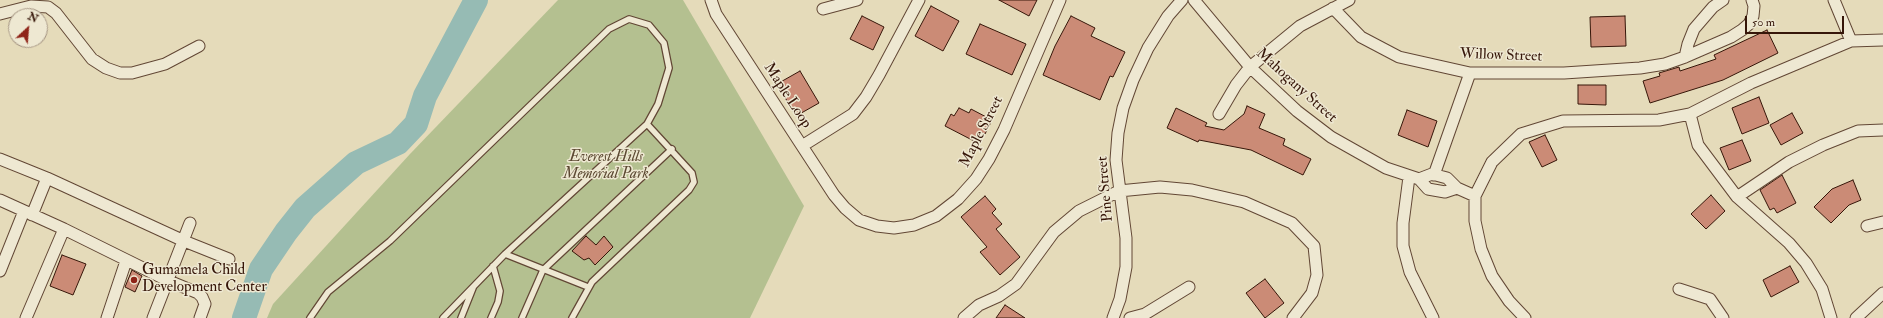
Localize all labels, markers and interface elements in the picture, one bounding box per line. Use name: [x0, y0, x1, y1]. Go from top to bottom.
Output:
north arrow: [8, 8, 48, 48]
scale bar: [1747, 8, 1846, 34]
text: N: [26, 10, 40, 26]
text: 50 m: [1752, 15, 1775, 30]
street label: Mahogany Street: [1252, 45, 1340, 127]
street label: Willow Street: [1459, 46, 1543, 66]
street label: Maple Loop: [759, 60, 815, 132]
street label: Maple Street: [956, 93, 1008, 171]
park label: Everest Hills Memorial Park: [563, 149, 649, 184]
street label: Pine Street: [1094, 155, 1118, 223]
place label: Gumamela Child Development Center: [142, 262, 267, 297]
marker: Gumamela Child Development Center: [129, 275, 139, 285]

